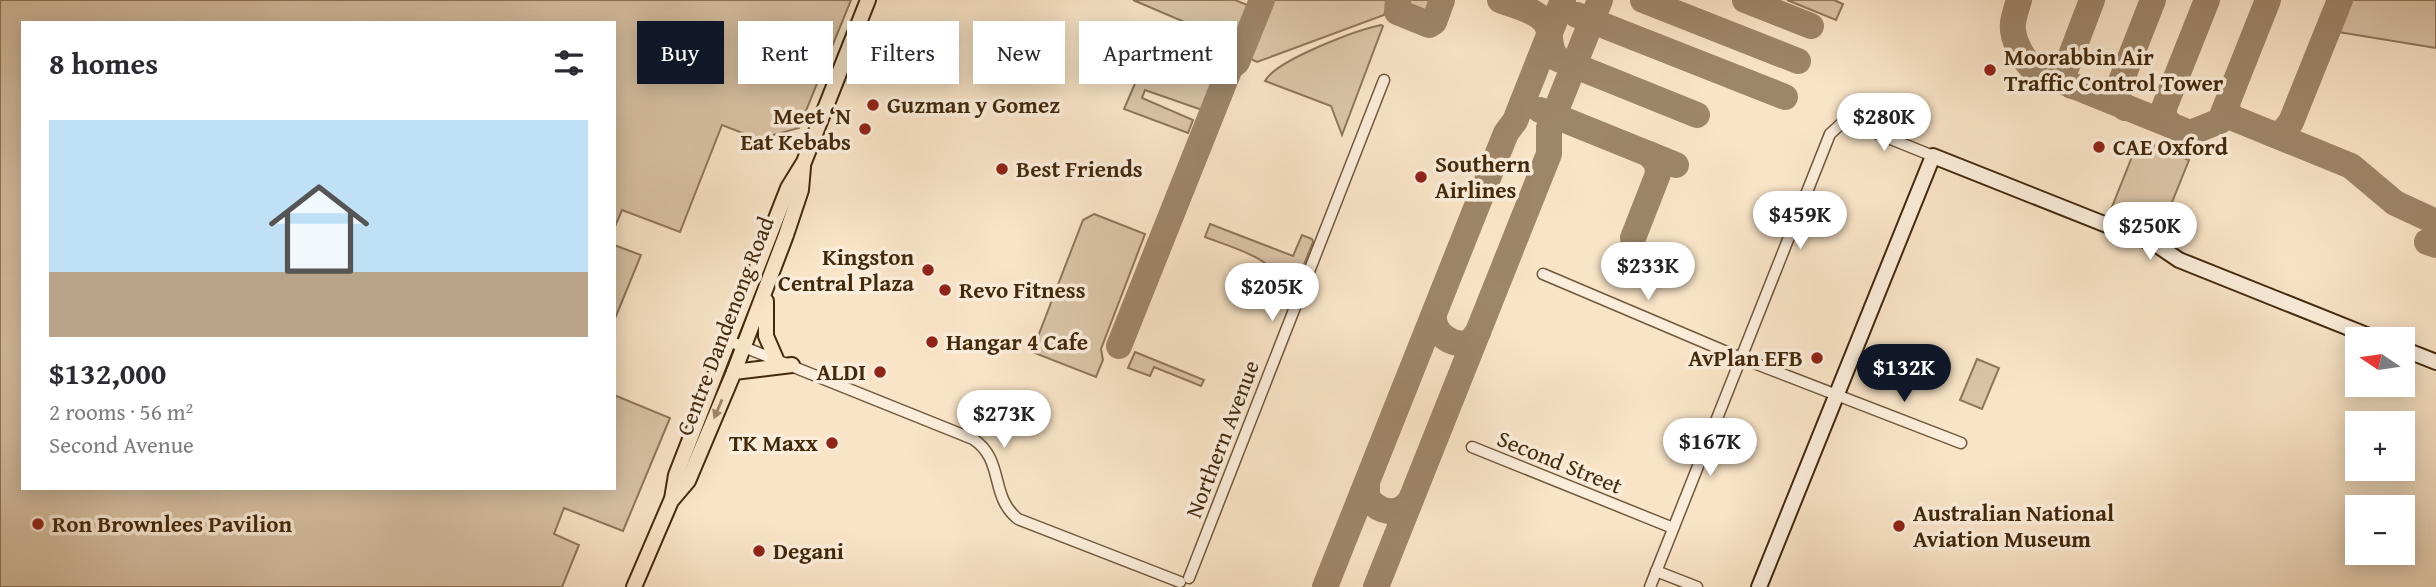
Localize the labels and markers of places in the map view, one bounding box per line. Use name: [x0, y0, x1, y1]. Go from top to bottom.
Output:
place label: Moorabbin Air Traffic Control Tower: [2004, 40, 2224, 99]
marker: Moorabbin Air Traffic Control Tower: [1982, 62, 1998, 78]
place label: Guzman y Gomez: [887, 88, 1060, 121]
pin: $280K: [1835, 94, 1933, 153]
marker: Guzman y Gomez: [865, 97, 881, 113]
place label: Meet ‘N Eat Kebabs: [740, 99, 851, 158]
marker: Meet ‘N Eat Kebabs: [857, 121, 873, 137]
place label: CAE Oxford: [2113, 130, 2229, 163]
marker: CAE Oxford: [2091, 139, 2107, 155]
place label: Southern Airlines: [1435, 147, 1531, 206]
place label: Best Friends: [1016, 152, 1143, 185]
marker: Best Friends: [994, 161, 1010, 177]
marker: Southern Airlines: [1413, 169, 1429, 185]
pin: $459K: [1751, 191, 1849, 251]
pin: $250K: [2101, 202, 2199, 262]
place label: Kingston Central Plaza: [778, 240, 914, 299]
pin: $233K: [1599, 243, 1697, 302]
marker: Kingston Central Plaza: [920, 262, 936, 278]
pin: $205K: [1223, 264, 1321, 323]
place label: Revo Fitness: [959, 273, 1086, 306]
marker: Revo Fitness: [937, 282, 953, 298]
place label: Hangar 4 Cafe: [946, 325, 1088, 358]
marker: Hangar 4 Cafe: [924, 334, 940, 350]
place label: AvPlan EFB: [1688, 341, 1803, 374]
pin: $132K: [1855, 344, 1953, 404]
marker: AvPlan EFB: [1809, 350, 1825, 366]
place label: ALDI: [817, 355, 866, 388]
marker: ALDI: [872, 364, 888, 380]
pin: $273K: [955, 391, 1053, 450]
pin: $167K: [1661, 419, 1759, 478]
place label: TK Maxx: [729, 426, 818, 459]
marker: TK Maxx: [824, 435, 840, 451]
place label: Australian National Aviation Museum: [1913, 496, 2114, 555]
place label: Ron Brownlees Pavilion: [52, 507, 293, 540]
marker: Ron Brownlees Pavilion: [30, 516, 46, 532]
marker: Australian National Aviation Museum: [1891, 518, 1907, 534]
place label: Degani: [773, 534, 844, 567]
marker: Degani: [751, 543, 767, 559]

